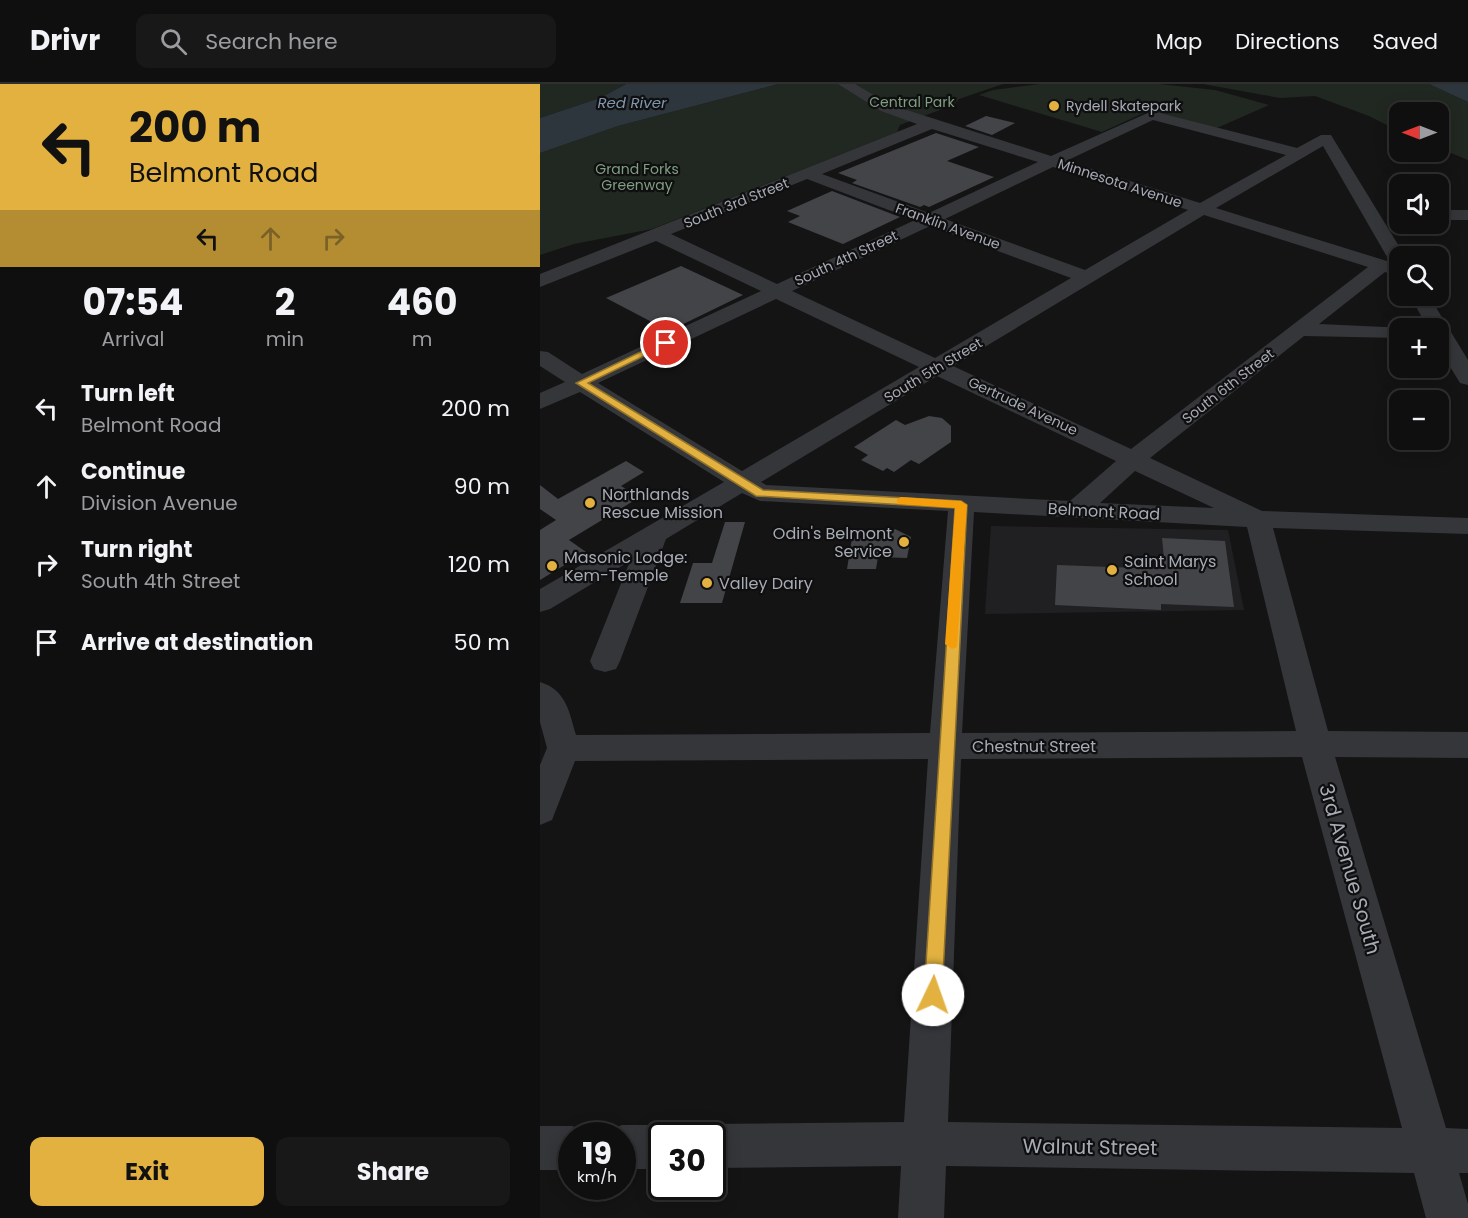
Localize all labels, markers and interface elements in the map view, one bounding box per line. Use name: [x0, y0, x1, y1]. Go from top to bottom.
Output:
search box: [136, 14, 556, 68]
text: Drivr: [30, 21, 100, 60]
icon: search: [157, 25, 190, 58]
text: Search here: [205, 26, 338, 57]
text: Map: [1156, 27, 1202, 56]
text: Directions: [1235, 27, 1339, 56]
text: Saved: [1372, 27, 1438, 56]
water label: Red River: [597, 92, 667, 113]
park label: Central Park: [869, 92, 955, 112]
place label: Rydell Skatepark: [1066, 96, 1182, 116]
text: 200 m: [129, 98, 261, 157]
marker: Rydell Skatepark: [1047, 99, 1061, 113]
north arrow: [1389, 102, 1449, 162]
map controls: [1389, 102, 1449, 450]
icon: left: [30, 108, 108, 186]
text: Belmont Road: [129, 154, 319, 191]
street label: Minnesota Avenue: [1055, 154, 1185, 213]
park label: Grand Forks Greenway: [595, 159, 679, 195]
street label: South 3rd Street: [681, 173, 791, 233]
button: sound: [1389, 174, 1449, 234]
street label: Franklin Avenue: [893, 198, 1003, 254]
icon: left: [191, 222, 224, 255]
icon: ahead: [254, 222, 287, 255]
icon: right: [317, 222, 350, 255]
street label: South 4th Street: [791, 225, 901, 291]
button: search: [1389, 246, 1449, 306]
text: 07:54: [83, 277, 183, 328]
text: 2: [275, 277, 295, 328]
text: 460: [387, 277, 457, 328]
pin: [640, 317, 691, 368]
button: +: [1389, 318, 1449, 378]
text: Arrival: [101, 325, 164, 353]
text: min: [266, 325, 304, 353]
text: m: [412, 325, 432, 353]
icon: arrive: [649, 326, 682, 359]
street label: South 5th Street: [880, 333, 986, 407]
street label: South 6th Street: [1178, 344, 1278, 428]
street label: Gertrude Avenue: [965, 372, 1081, 440]
text: Turn left: [81, 378, 175, 409]
button: −: [1389, 390, 1449, 450]
icon: left: [30, 392, 63, 425]
text: 200 m: [441, 393, 510, 424]
text: Belmont Road: [81, 411, 221, 439]
text: Continue: [81, 456, 185, 487]
icon: ahead: [30, 470, 63, 503]
text: 90 m: [454, 471, 510, 502]
place label: Northlands Rescue Mission: [602, 483, 723, 524]
text: Division Avenue: [81, 489, 238, 517]
marker: Northlands Rescue Mission: [583, 496, 597, 510]
street label: Belmont Road: [1047, 497, 1161, 526]
place label: Odin's Belmont Service: [773, 522, 892, 563]
text: Turn right: [81, 534, 192, 565]
marker: Odin's Belmont Service: [897, 535, 911, 549]
place label: Masonic Lodge: Kem-Temple: [564, 546, 687, 587]
icon: right: [30, 548, 63, 581]
text: 120 m: [448, 549, 510, 580]
place label: Saint Marys School: [1124, 550, 1216, 591]
marker: Masonic Lodge: Kem-Temple: [545, 559, 559, 573]
marker: Saint Marys School: [1105, 563, 1119, 577]
text: South 4th Street: [81, 567, 240, 595]
place label: Valley Dairy: [719, 572, 813, 595]
marker: Valley Dairy: [700, 576, 714, 590]
icon: arrive: [30, 626, 63, 659]
text: Arrive at destination: [81, 627, 313, 658]
text: 50 m: [454, 627, 510, 658]
street label: Chestnut Street: [972, 735, 1096, 758]
street label: 3rd Avenue South: [1312, 781, 1388, 957]
position arrow: [901, 963, 965, 1027]
speed limit sign: 30: [648, 1122, 726, 1200]
text: 19: [582, 1132, 612, 1175]
street label: Walnut Street: [1022, 1132, 1158, 1162]
button: Exit: [30, 1137, 264, 1206]
button: Share: [276, 1137, 510, 1206]
text: km/h: [577, 1166, 617, 1187]

